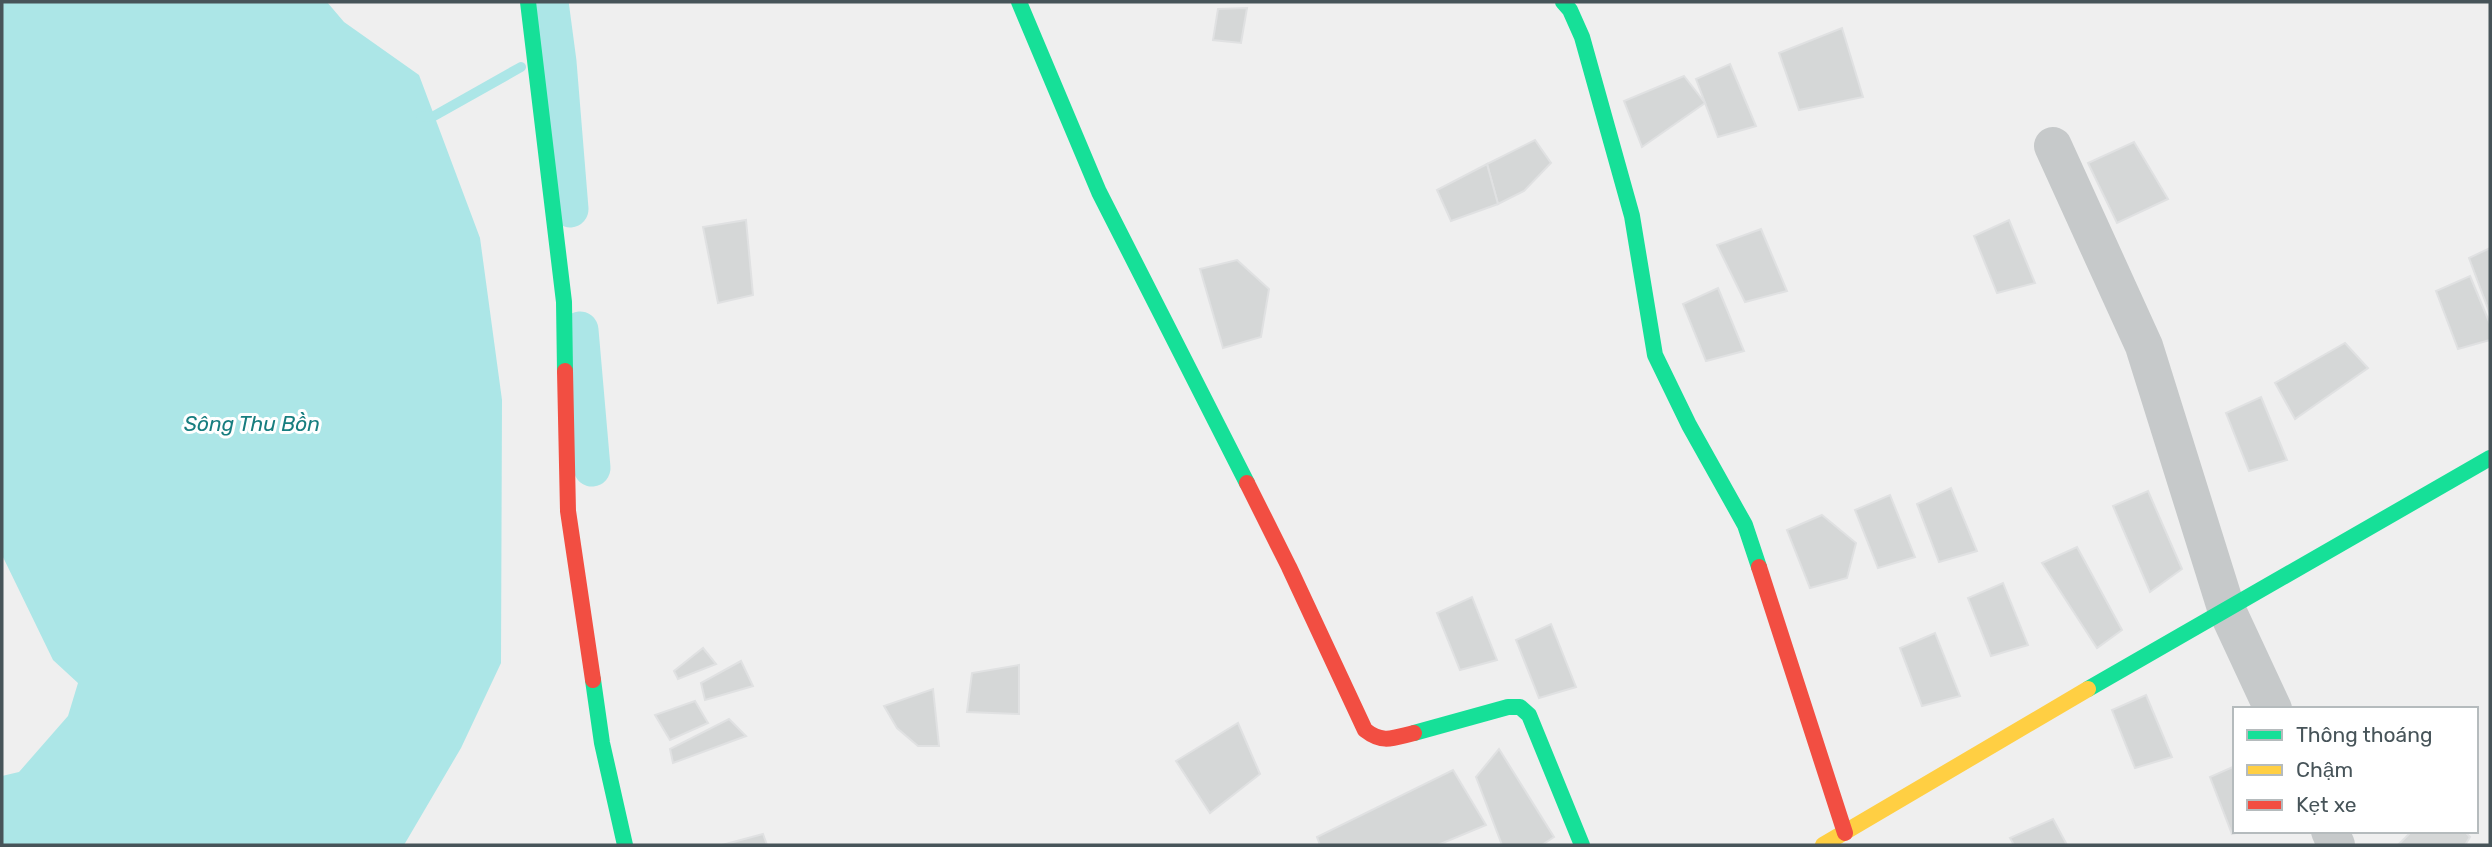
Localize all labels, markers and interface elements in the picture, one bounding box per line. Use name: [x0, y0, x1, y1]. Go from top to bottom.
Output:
water label: Sông Thu Bồn: [184, 411, 320, 436]
legend: [2233, 707, 2478, 833]
text: Thông thoáng: [2296, 722, 2432, 747]
text: Chậm: [2296, 757, 2353, 782]
text: Kẹt xe: [2296, 792, 2356, 817]

